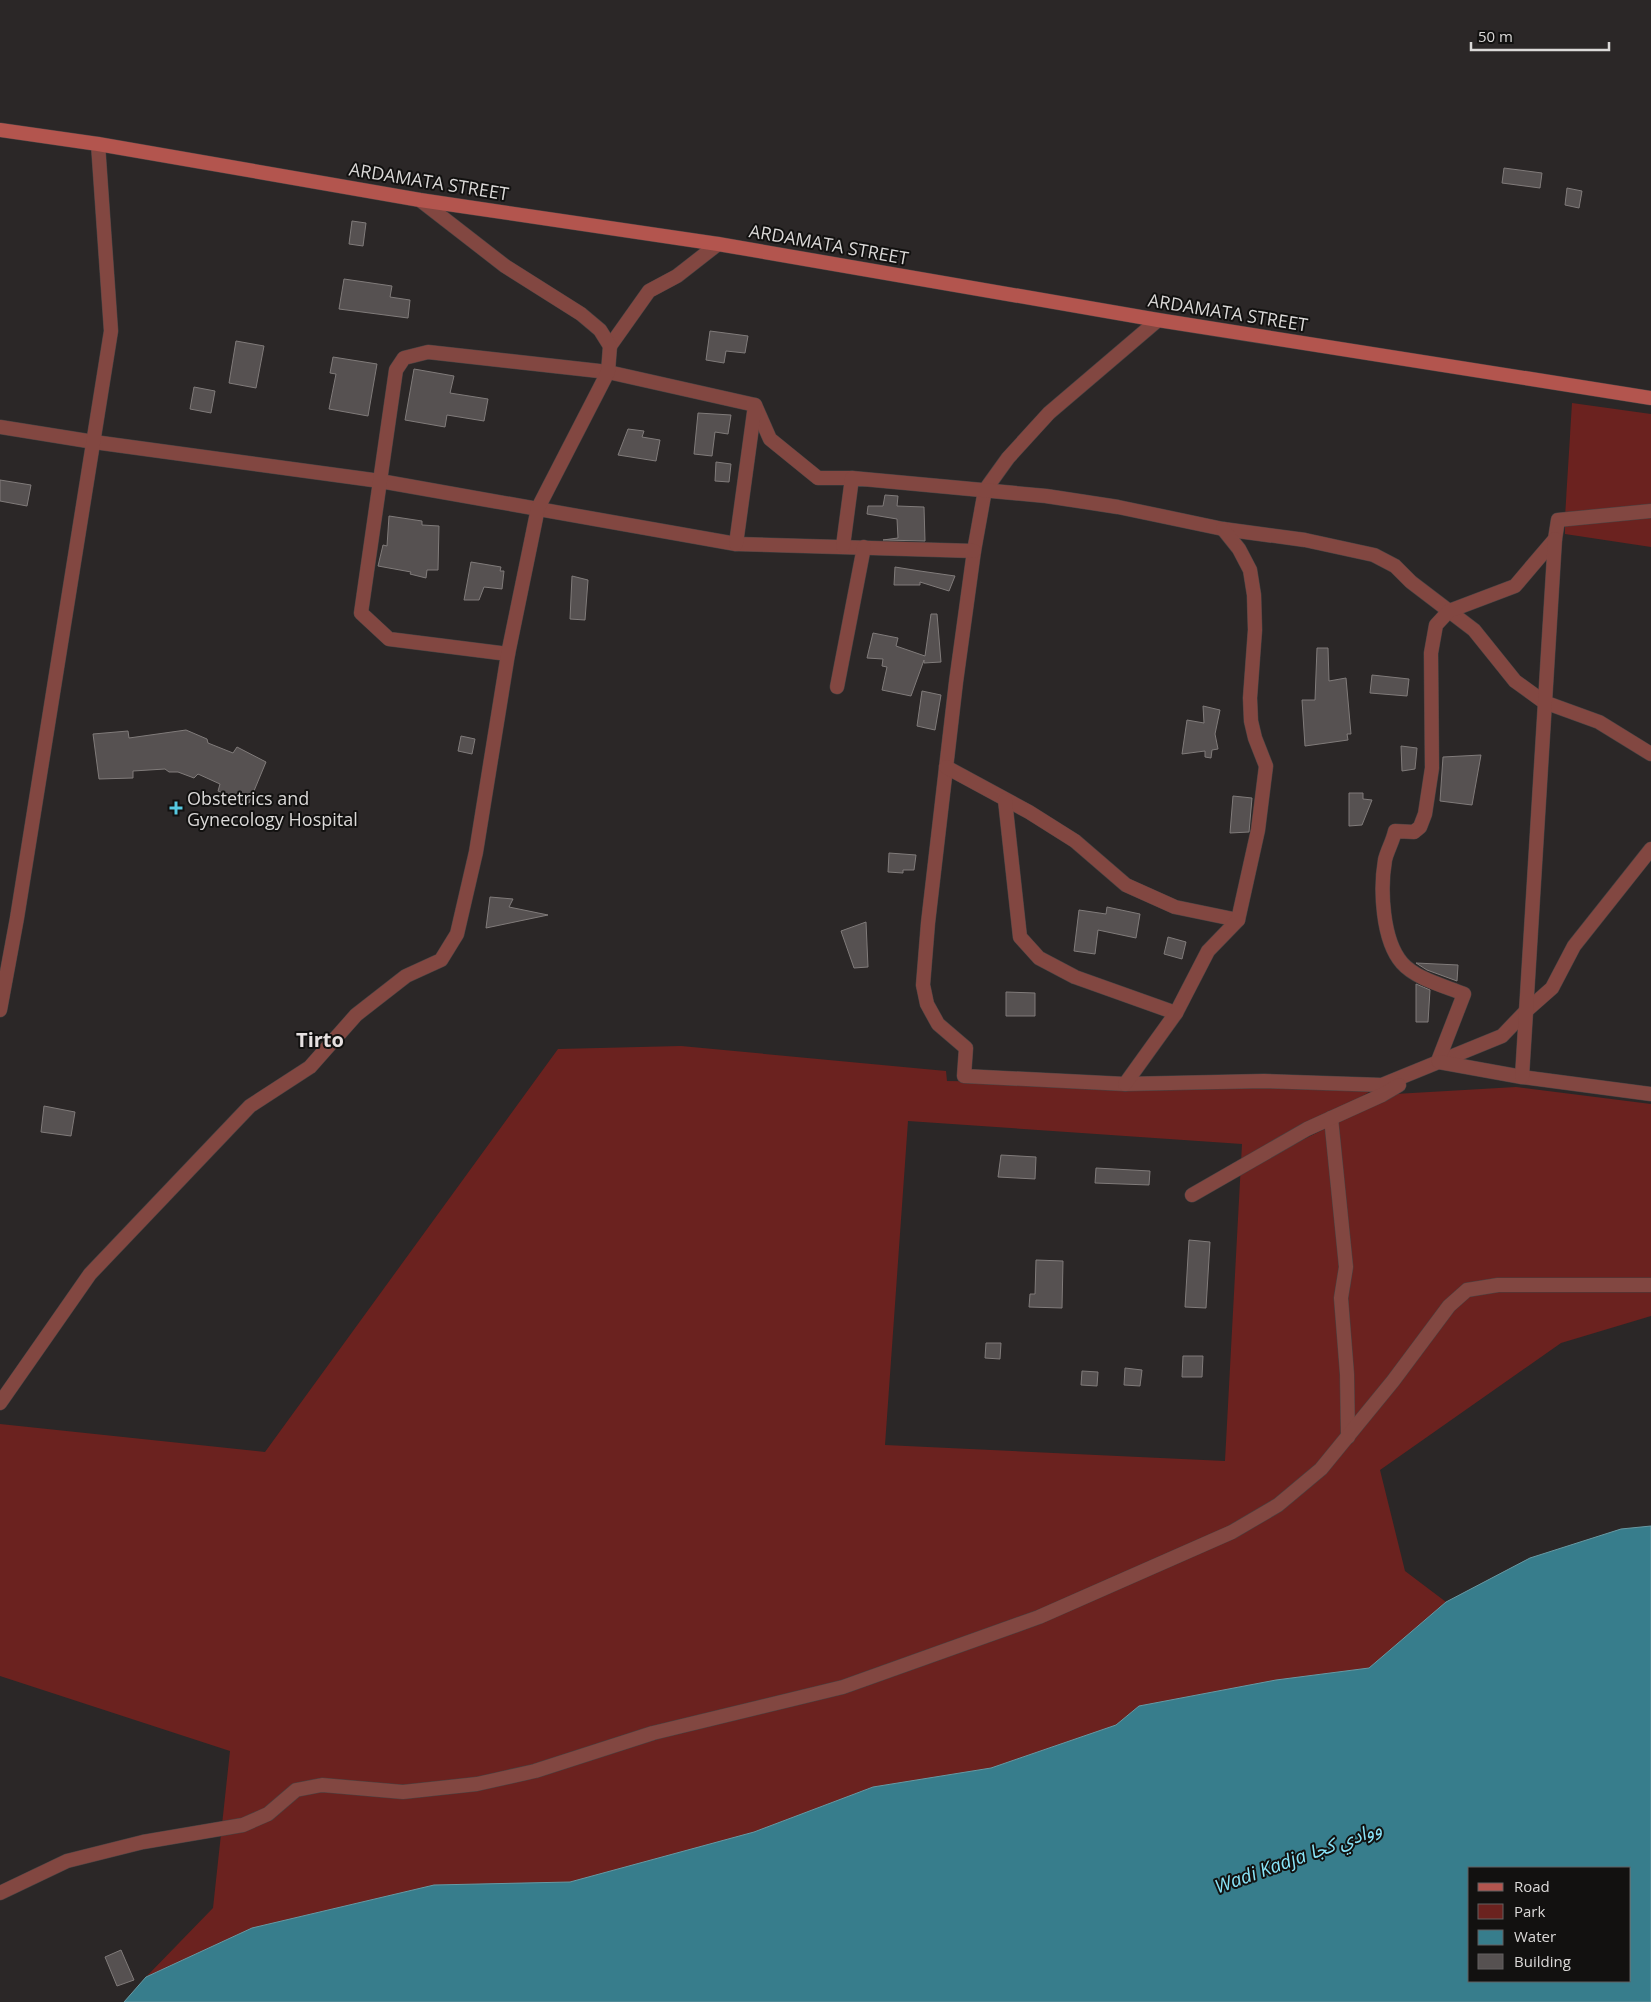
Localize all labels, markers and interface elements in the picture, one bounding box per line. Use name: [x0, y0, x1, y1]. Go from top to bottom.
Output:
scale bar: [1471, 20, 1608, 52]
text: 50 m: [1478, 26, 1513, 46]
street label: ARDAMATA STREET: [347, 157, 511, 205]
street label: ARDAMATA STREET: [747, 218, 911, 270]
street label: ARDAMATA STREET: [1146, 288, 1310, 336]
place label: Obstetrics and Gynecology Hospital: [187, 786, 358, 831]
marker: Obstetrics and Gynecology Hospital: [169, 801, 183, 815]
district label: Tirto: [296, 1026, 344, 1053]
water label: Wadi Kadja ووادي كجا: [1211, 1815, 1386, 1902]
legend: [1468, 1867, 1631, 1982]
text: Road: [1514, 1876, 1550, 1896]
text: Park: [1514, 1901, 1545, 1921]
text: Water: [1514, 1926, 1556, 1946]
text: Building: [1514, 1951, 1571, 1971]

